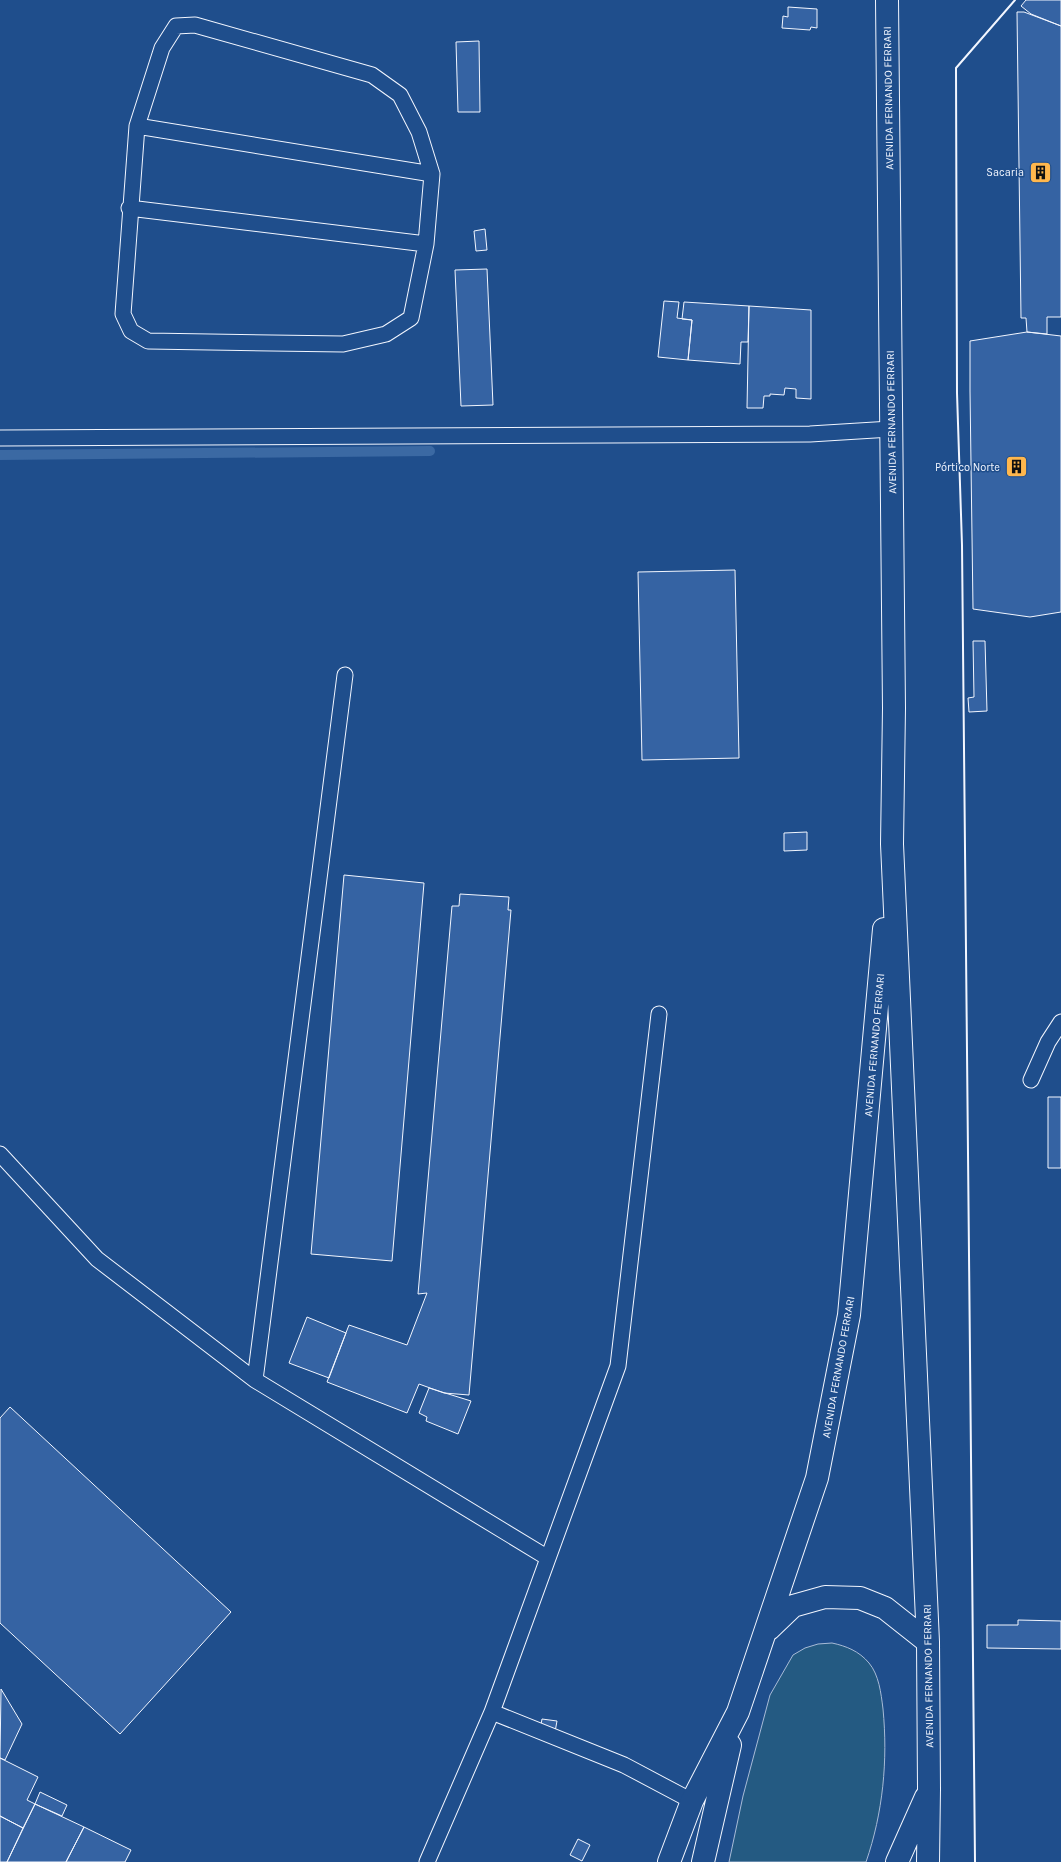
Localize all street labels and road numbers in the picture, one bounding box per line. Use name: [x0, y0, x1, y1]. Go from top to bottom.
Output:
street label: AVENIDA FERNANDO FERRARI: [881, 26, 896, 170]
street label: AVENIDA FERNANDO FERRARI: [884, 350, 899, 494]
street label: AVENIDA FERNANDO FERRARI: [862, 973, 887, 1117]
street label: AVENIDA FERNANDO FERRARI: [820, 1295, 857, 1439]
street label: AVENIDA FERNANDO FERRARI: [921, 1604, 936, 1748]

